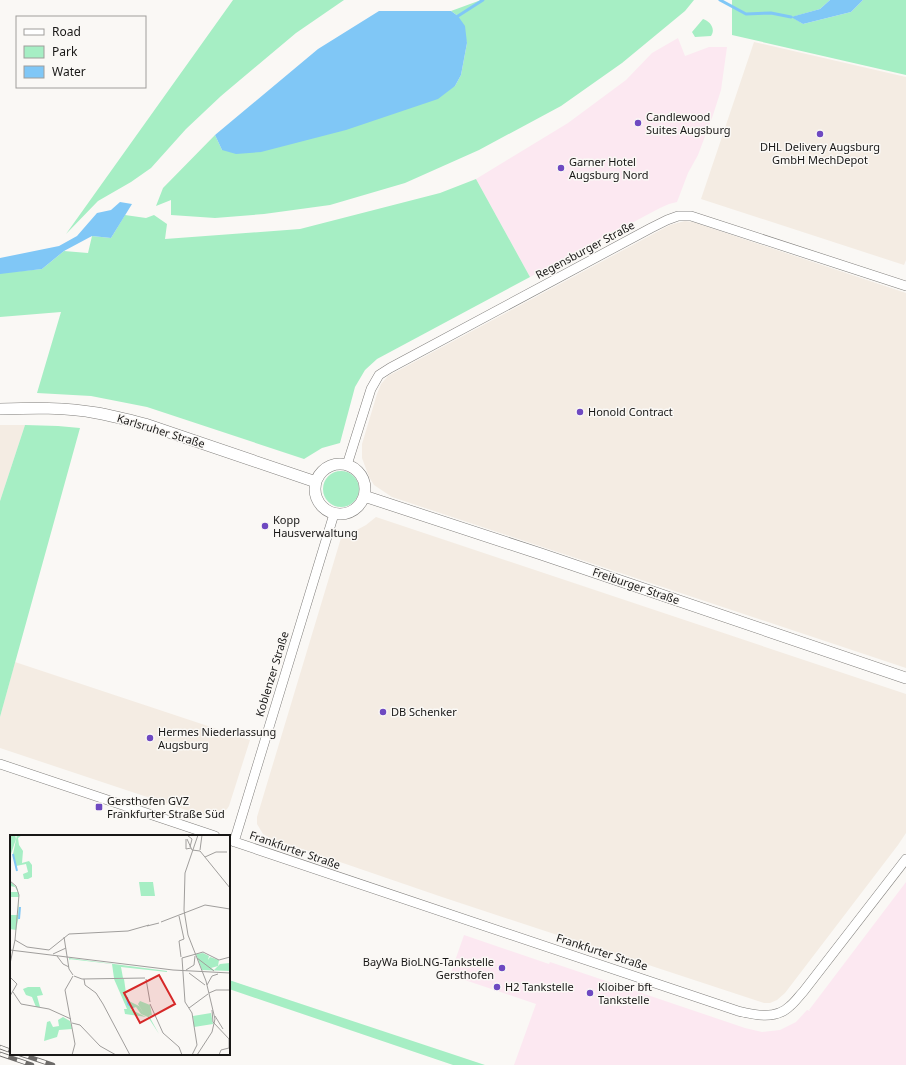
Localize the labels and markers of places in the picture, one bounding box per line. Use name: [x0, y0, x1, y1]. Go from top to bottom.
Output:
place label: Candlewood Suites Augsburg: [646, 109, 731, 137]
marker: Candlewood Suites Augsburg: [633, 118, 643, 128]
marker: DHL Delivery Augsburg GmbH MechDepot: [815, 129, 825, 139]
place label: DHL Delivery Augsburg GmbH MechDepot: [760, 139, 880, 167]
place label: Garner Hotel Augsburg Nord: [569, 154, 649, 182]
marker: Garner Hotel Augsburg Nord: [556, 163, 566, 173]
place label: Honold Contract: [588, 404, 673, 419]
marker: Honold Contract: [575, 407, 585, 417]
place label: Kopp Hausverwaltung: [273, 512, 358, 540]
marker: Kopp Hausverwaltung: [260, 521, 270, 531]
place label: DB Schenker: [391, 704, 457, 719]
marker: DB Schenker: [378, 707, 388, 717]
place label: Hermes Niederlassung Augsburg: [158, 724, 276, 752]
marker: Hermes Niederlassung Augsburg: [145, 733, 155, 743]
place label: Gersthofen GVZ Frankfurter Straße Süd: [107, 793, 225, 821]
marker: Gersthofen GVZ Frankfurter Straße Süd: [94, 802, 104, 812]
place label: BayWa BioLNG-Tankstelle Gersthofen: [363, 954, 494, 982]
marker: BayWa BioLNG-Tankstelle Gersthofen: [497, 963, 507, 973]
place label: H2 Tankstelle: [505, 979, 574, 994]
place label: Kloiber bft Tankstelle: [598, 979, 652, 1007]
marker: H2 Tankstelle: [492, 982, 502, 992]
marker: Kloiber bft Tankstelle: [585, 988, 595, 998]

